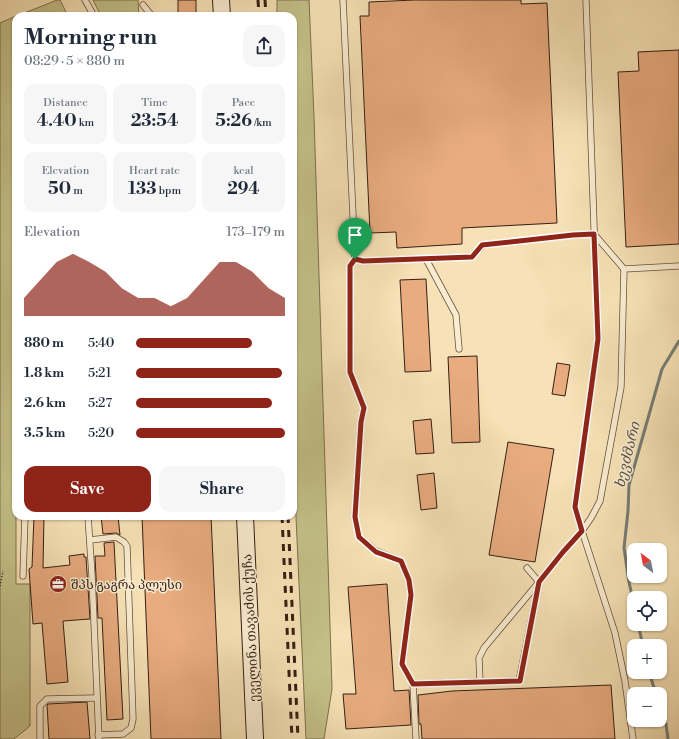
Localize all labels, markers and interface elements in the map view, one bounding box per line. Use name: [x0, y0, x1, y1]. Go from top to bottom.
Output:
text: Morning run: [24, 24, 157, 51]
button: share: [243, 25, 285, 67]
text: 08:29 · 5 × 880 m: [24, 53, 125, 69]
text: Distance: [43, 96, 88, 110]
text: Time: [141, 96, 168, 110]
text: Pace: [232, 96, 255, 110]
text: 4.40: [37, 110, 77, 132]
text: 23:54: [131, 110, 178, 132]
text: 5:26: [215, 110, 252, 132]
text: km: [77, 116, 94, 130]
text: /km: [252, 116, 272, 130]
text: Elevation: [42, 164, 89, 178]
text: Heart rate: [129, 164, 180, 178]
text: kcal: [234, 164, 253, 178]
text: 50: [48, 178, 71, 200]
text: 133: [128, 178, 157, 200]
text: 294: [227, 178, 260, 200]
text: m: [71, 184, 83, 198]
text: bpm: [157, 184, 181, 198]
pin: [338, 218, 372, 259]
text: Elevation: [24, 224, 80, 240]
text: 173–179 m: [226, 224, 285, 240]
icon: arrive: [344, 224, 366, 246]
text: 880 m: [24, 335, 64, 351]
text: 5:40: [88, 335, 114, 351]
text: 1.8 km: [24, 365, 64, 381]
text: 5:21: [88, 365, 111, 381]
text: 2.6 km: [24, 395, 66, 411]
text: 5:27: [88, 395, 112, 411]
water label: ხევძმარი: [611, 419, 645, 490]
text: 3.5 km: [24, 425, 65, 441]
text: 5:20: [88, 425, 114, 441]
button: Save: [24, 466, 151, 512]
button: Share: [159, 466, 285, 512]
north arrow: [627, 543, 667, 583]
map controls: [627, 543, 667, 727]
street label: ეველინა თავაძის ქუჩა: [239, 553, 263, 702]
office icon: შპს გაგრა პლუსი: [48, 574, 68, 594]
place label: შპს გაგრა პლუსი: [71, 577, 182, 593]
button: locate: [627, 591, 667, 631]
button: +: [627, 639, 667, 679]
button: −: [627, 687, 667, 727]

